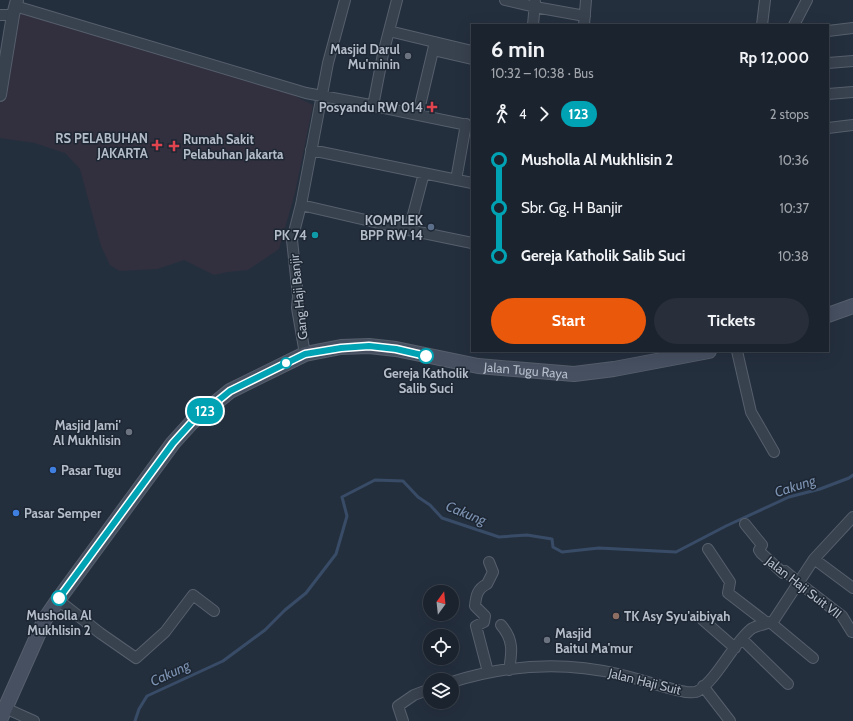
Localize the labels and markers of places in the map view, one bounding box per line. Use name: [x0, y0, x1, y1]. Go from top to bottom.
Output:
place label: Masjid Darul Mu'minin: [330, 41, 401, 72]
marker: Masjid Darul Mu'minin: [403, 51, 413, 61]
place label: Posyandu RW 014: [319, 99, 423, 115]
marker: Posyandu RW 014: [426, 101, 438, 113]
place label: RS PELABUHAN JAKARTA: [55, 130, 149, 161]
place label: Rumah Sakit Pelabuhan Jakarta: [183, 131, 284, 162]
marker: RS PELABUHAN JAKARTA: [151, 139, 163, 151]
marker: Rumah Sakit Pelabuhan Jakarta: [168, 140, 180, 152]
place label: KOMPLEK BPP RW 14: [360, 212, 424, 243]
marker: KOMPLEK BPP RW 14: [426, 222, 436, 232]
place label: PK 74: [274, 227, 307, 243]
marker: PK 74: [310, 230, 320, 240]
marker: Gereja Katholik Salib Suci: [418, 348, 434, 364]
unlabelled marker: [280, 357, 292, 369]
place label: Gereja Katholik Salib Suci: [384, 365, 469, 396]
place label: Masjid Jami' Al Mukhlisin: [53, 417, 121, 448]
marker: Masjid Jami' Al Mukhlisin: [124, 427, 134, 437]
place label: Pasar Tugu: [61, 462, 121, 478]
marker: Pasar Tugu: [48, 465, 58, 475]
place label: Pasar Semper: [24, 505, 102, 521]
marker: Pasar Semper: [11, 508, 21, 518]
marker: Musholla Al Mukhlisin 2: [51, 590, 67, 606]
place label: Musholla Al Mukhlisin 2: [26, 607, 92, 638]
place label: TK Asy Syu'aibiyah: [624, 608, 730, 624]
marker: TK Asy Syu'aibiyah: [611, 611, 621, 621]
place label: Masjid Baitul Ma'mur: [555, 625, 633, 656]
marker: Masjid Baitul Ma'mur: [542, 635, 552, 645]

